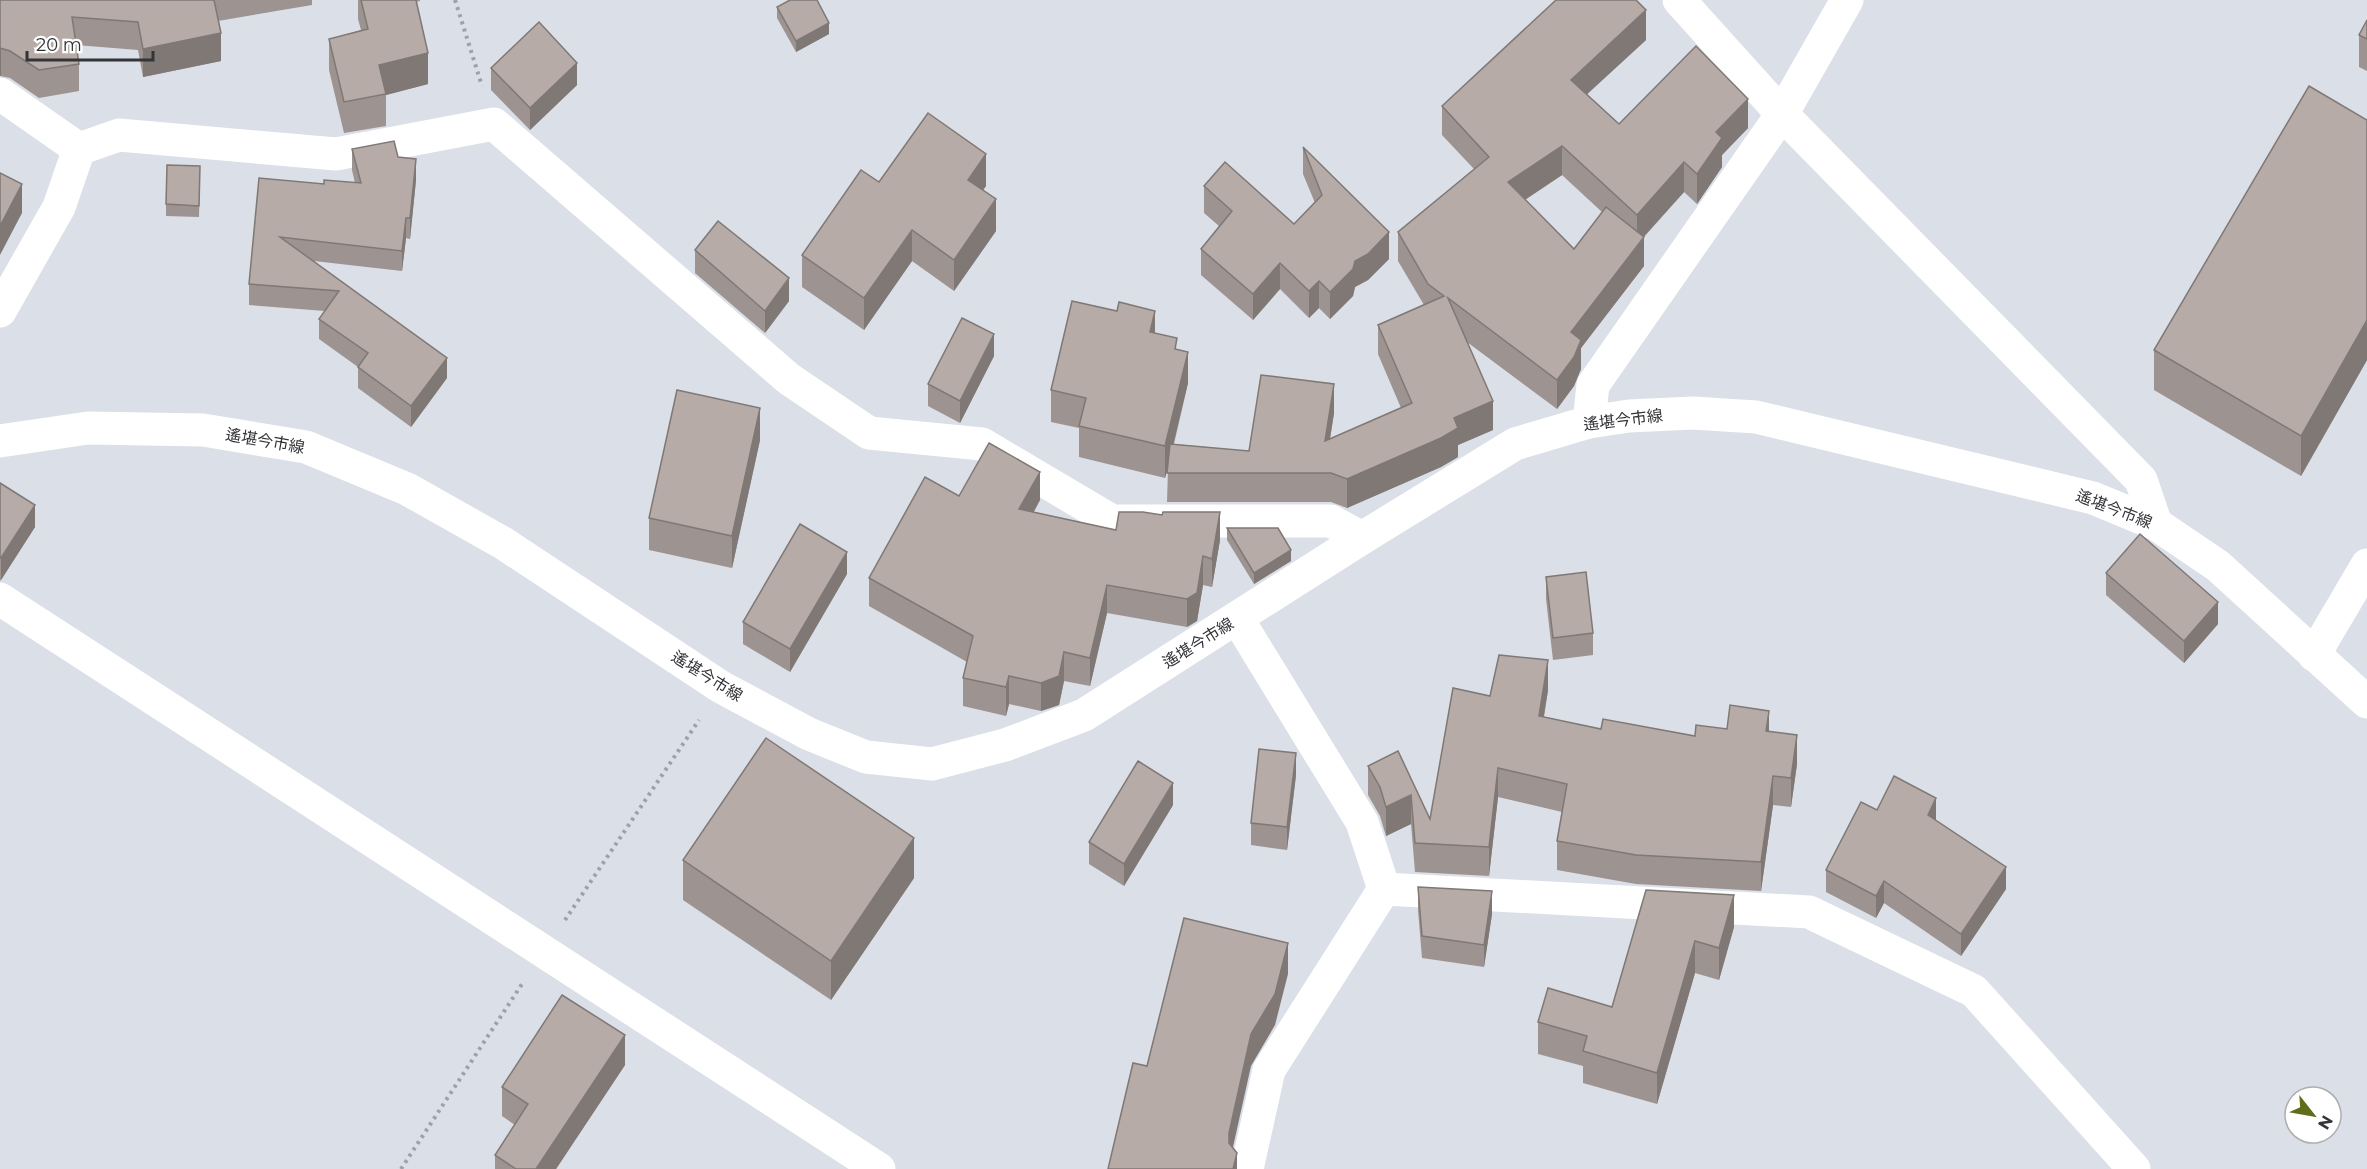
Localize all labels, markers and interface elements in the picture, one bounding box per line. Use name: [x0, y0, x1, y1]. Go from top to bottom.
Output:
scale bar: [27, 24, 153, 62]
text: 20 m: [36, 34, 82, 56]
street label: 遙堪今市線: [1582, 406, 1664, 434]
street label: 遙堪今市線: [224, 425, 306, 457]
street label: 遙堪今市線: [2073, 486, 2155, 532]
street label: 遙堪今市線: [1159, 614, 1237, 672]
street label: 遙堪今市線: [668, 647, 746, 705]
north arrow: [2283, 1085, 2343, 1145]
text: N: [2314, 1112, 2337, 1133]

